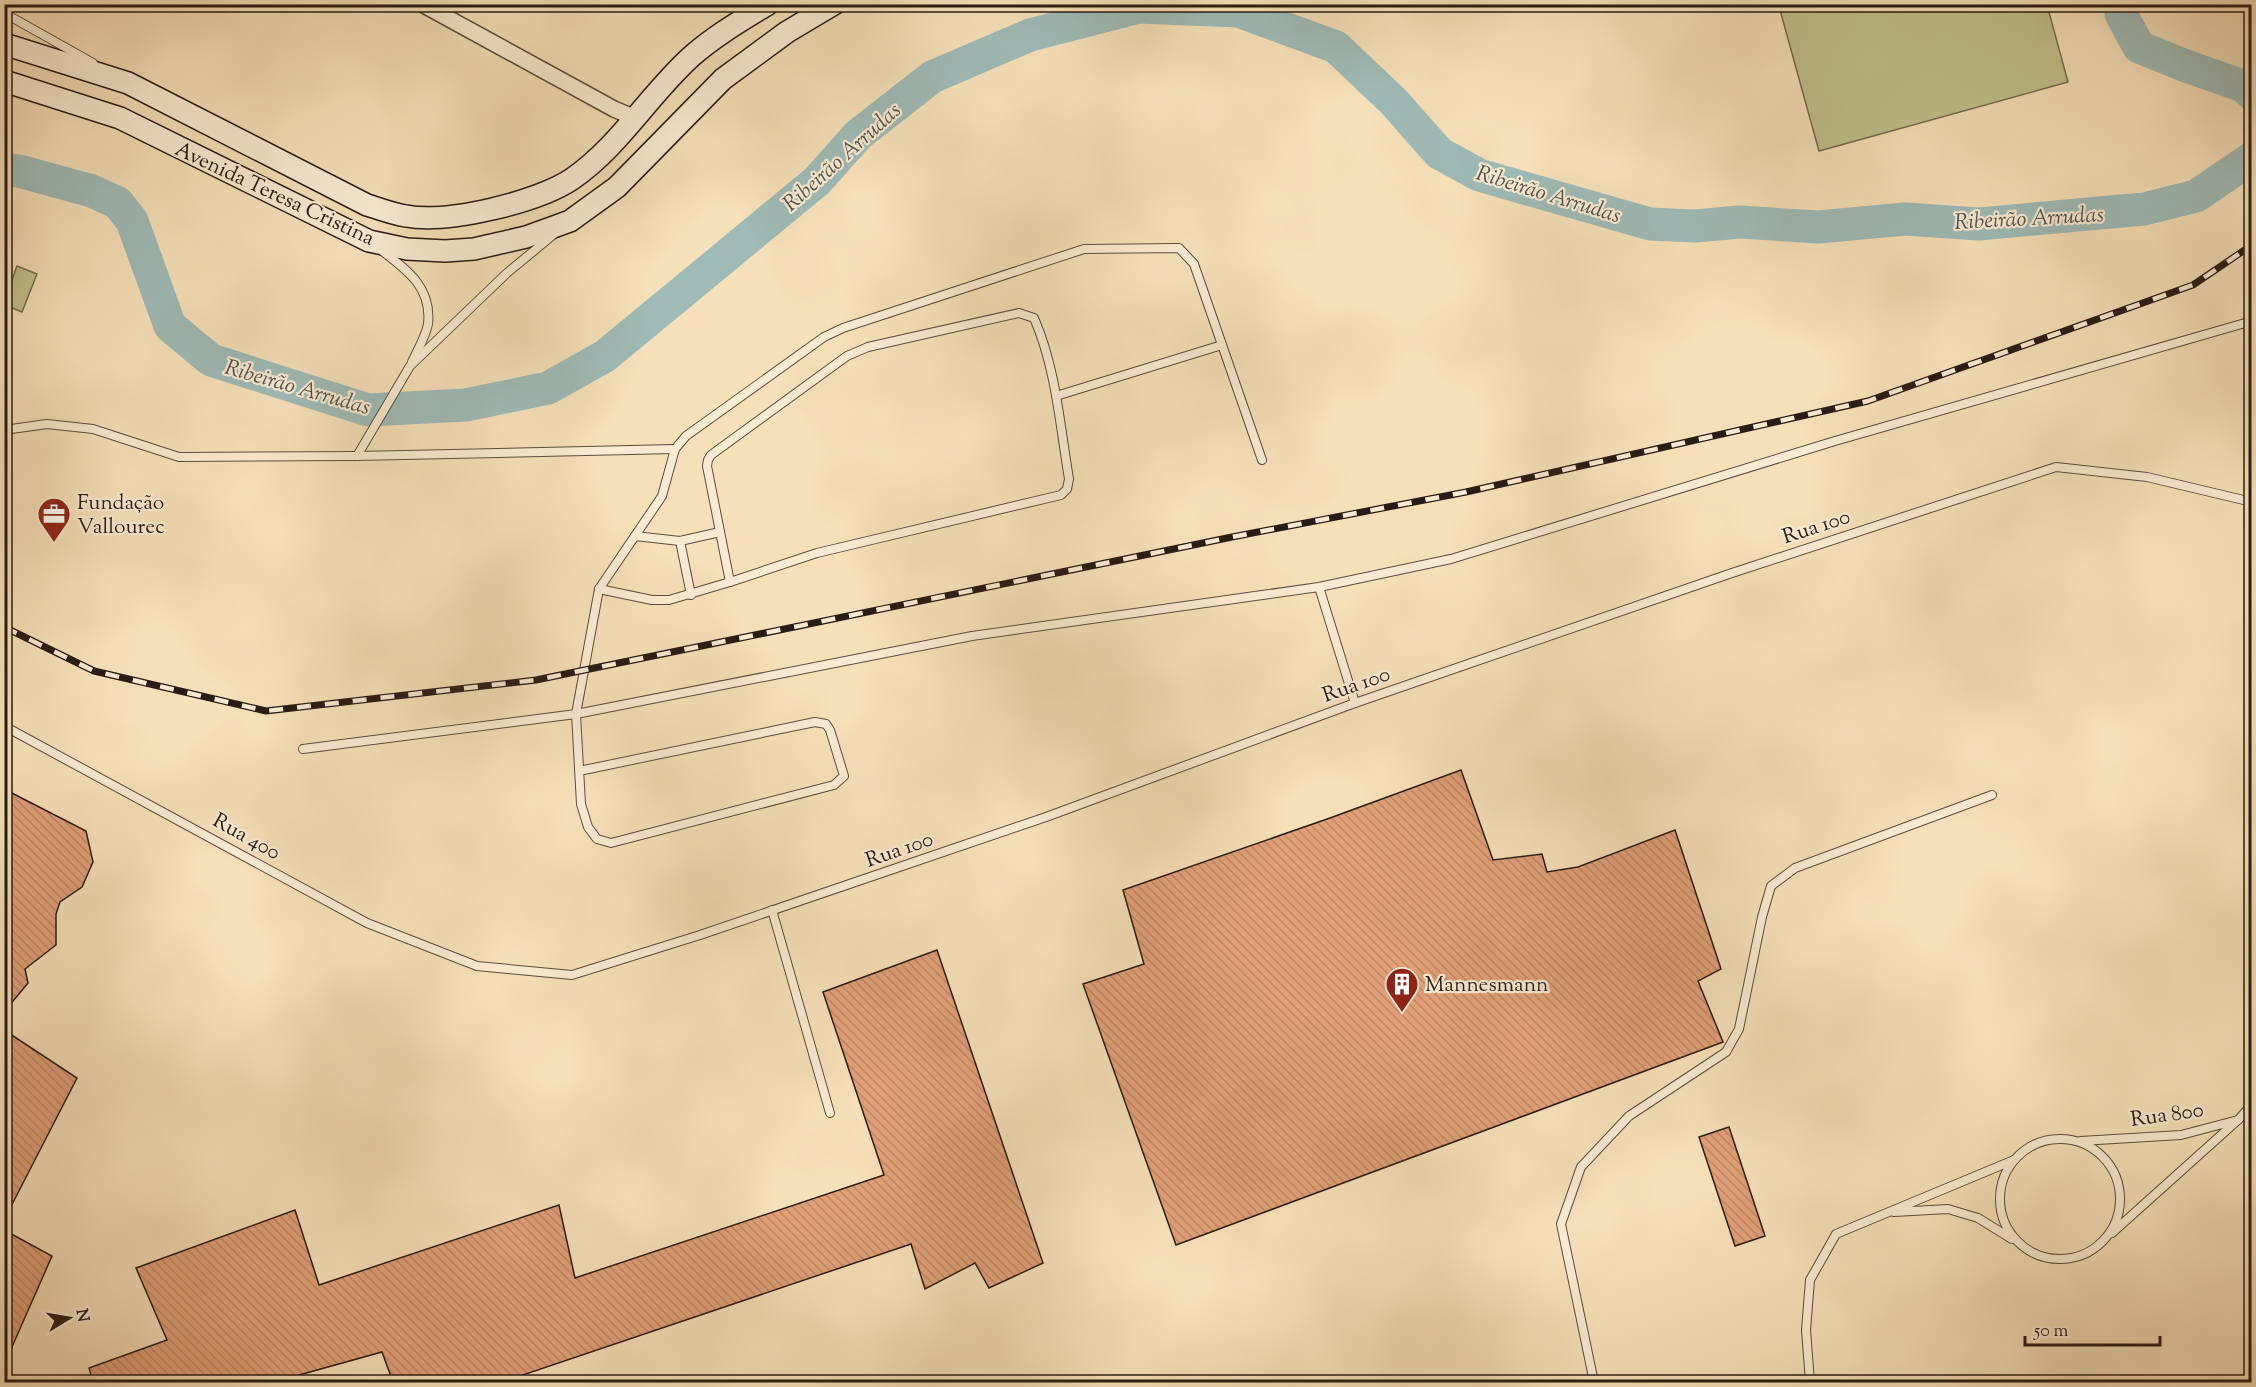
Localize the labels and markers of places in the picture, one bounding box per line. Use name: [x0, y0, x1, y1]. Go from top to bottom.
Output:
place label: Fundação Vallourec: [77, 489, 165, 543]
office icon: Fundação Vallourec: [36, 496, 72, 543]
building icon: Mannesmann: [1384, 966, 1420, 1013]
place label: Mannesmann: [1425, 971, 1549, 1001]

